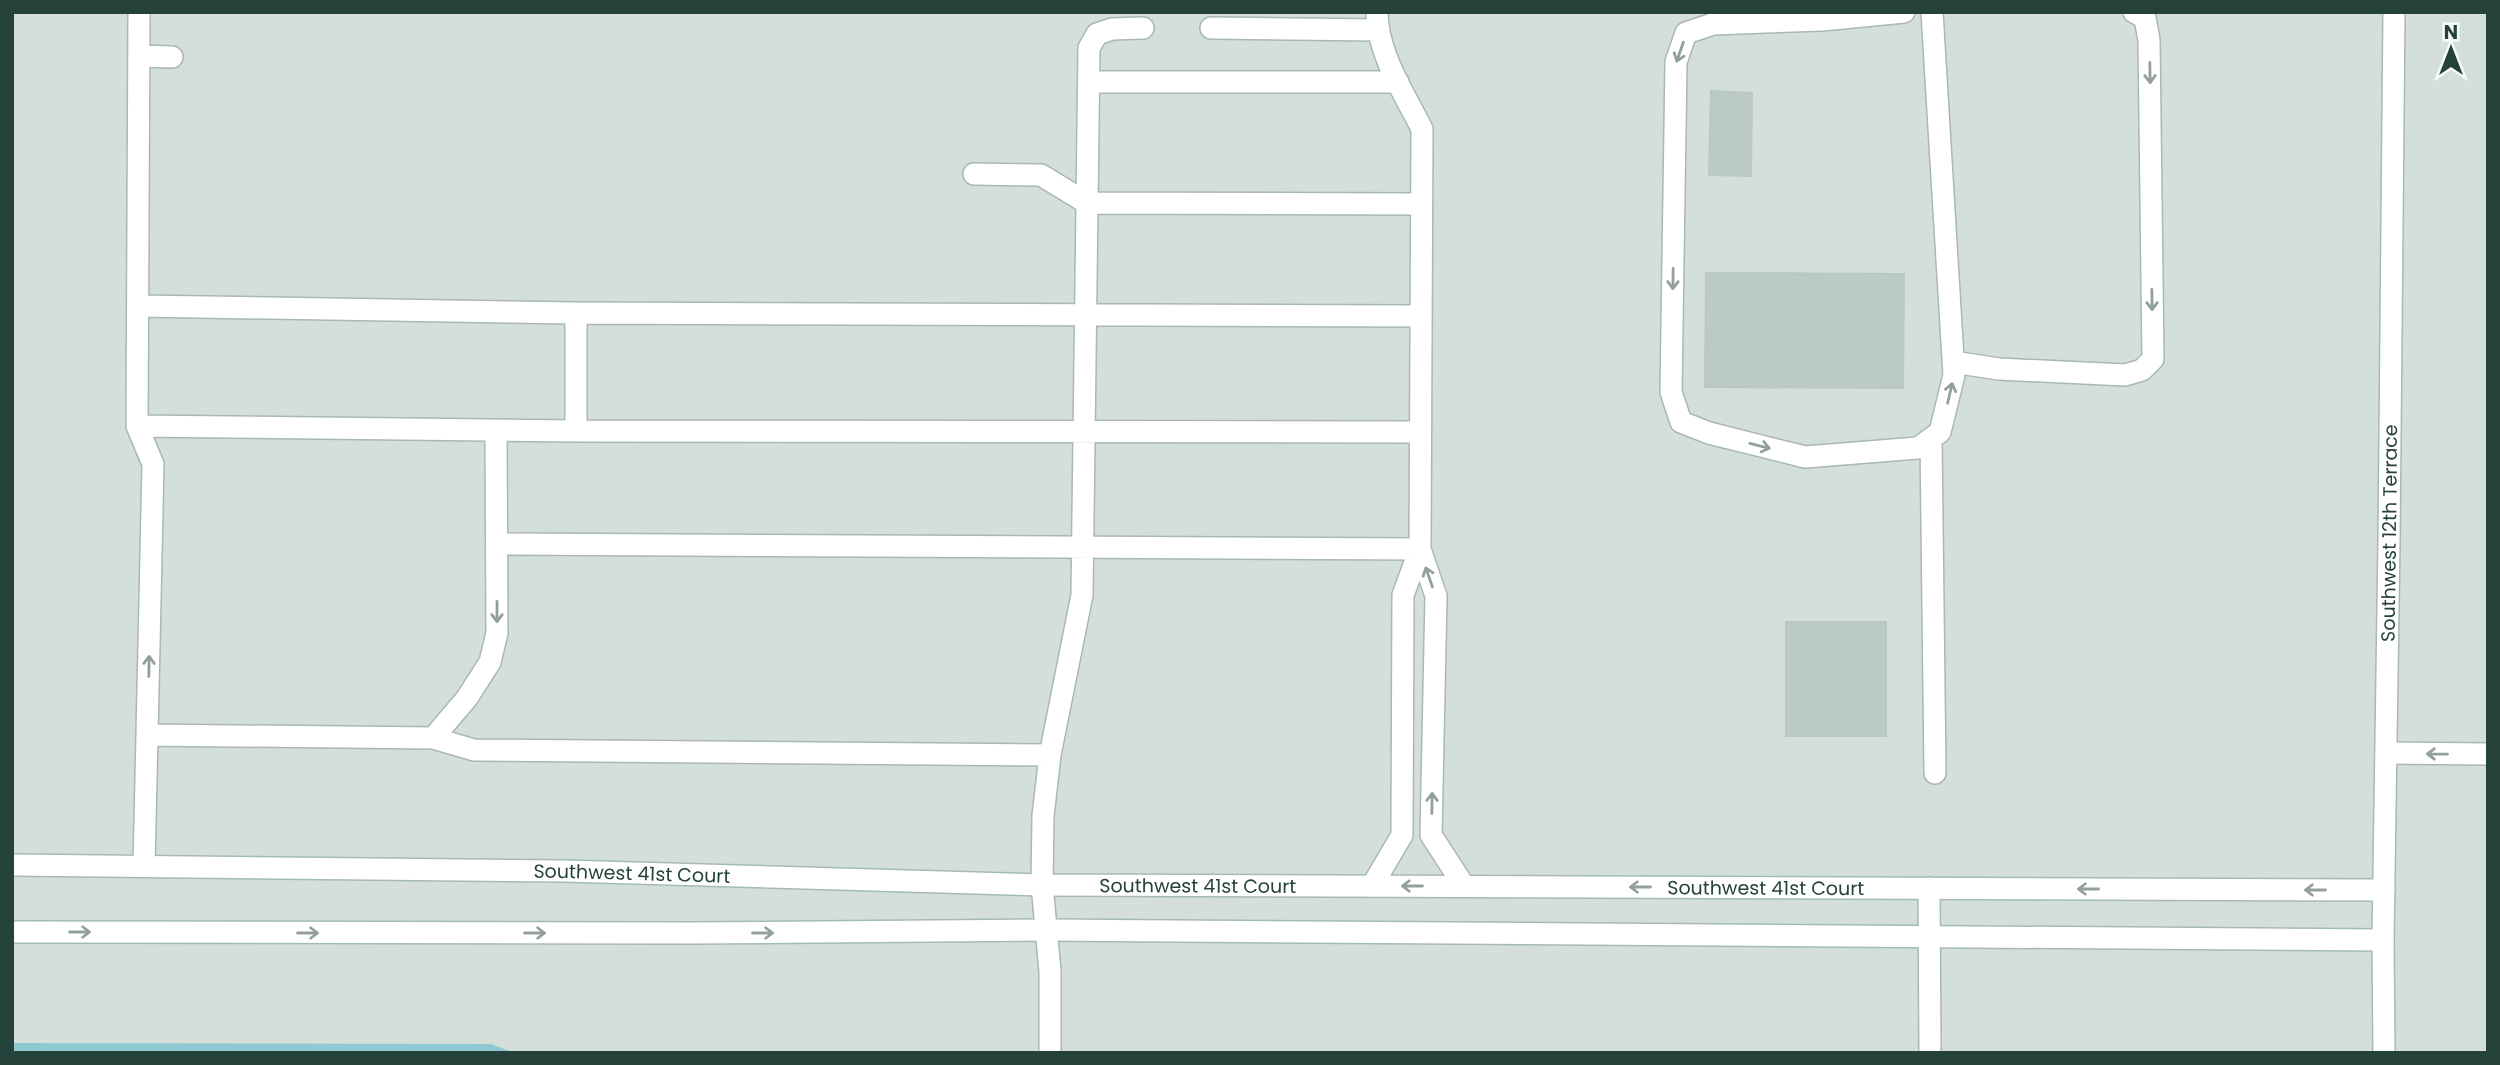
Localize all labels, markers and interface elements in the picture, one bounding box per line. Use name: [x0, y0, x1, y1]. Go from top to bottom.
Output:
north arrow: [2416, 14, 2486, 84]
text: N: [2444, 19, 2458, 46]
one-way arrow: [1673, 40, 1685, 62]
one-way arrow: [2143, 61, 2157, 84]
one-way arrow: [1666, 267, 1680, 290]
one-way arrow: [2145, 289, 2159, 312]
one-way arrow: [1943, 382, 1957, 405]
street label: Southwest 12th Terrace: [2374, 424, 2404, 642]
one-way arrow: [1748, 440, 1771, 453]
one-way arrow: [1422, 566, 1434, 588]
one-way arrow: [490, 600, 504, 623]
one-way arrow: [142, 655, 156, 678]
one-way arrow: [2426, 747, 2449, 761]
one-way arrow: [1425, 792, 1439, 815]
street label: Southwest 41st Court: [533, 858, 731, 890]
street label: Southwest 41st Court: [1099, 872, 1296, 900]
street label: Southwest 41st Court: [1667, 874, 1864, 902]
one-way arrow: [1401, 879, 1424, 893]
one-way arrow: [1629, 880, 1652, 894]
one-way arrow: [2077, 882, 2100, 896]
one-way arrow: [2304, 883, 2327, 897]
one-way arrow: [69, 925, 92, 939]
one-way arrow: [296, 926, 319, 940]
one-way arrow: [524, 926, 547, 940]
one-way arrow: [751, 926, 774, 939]

